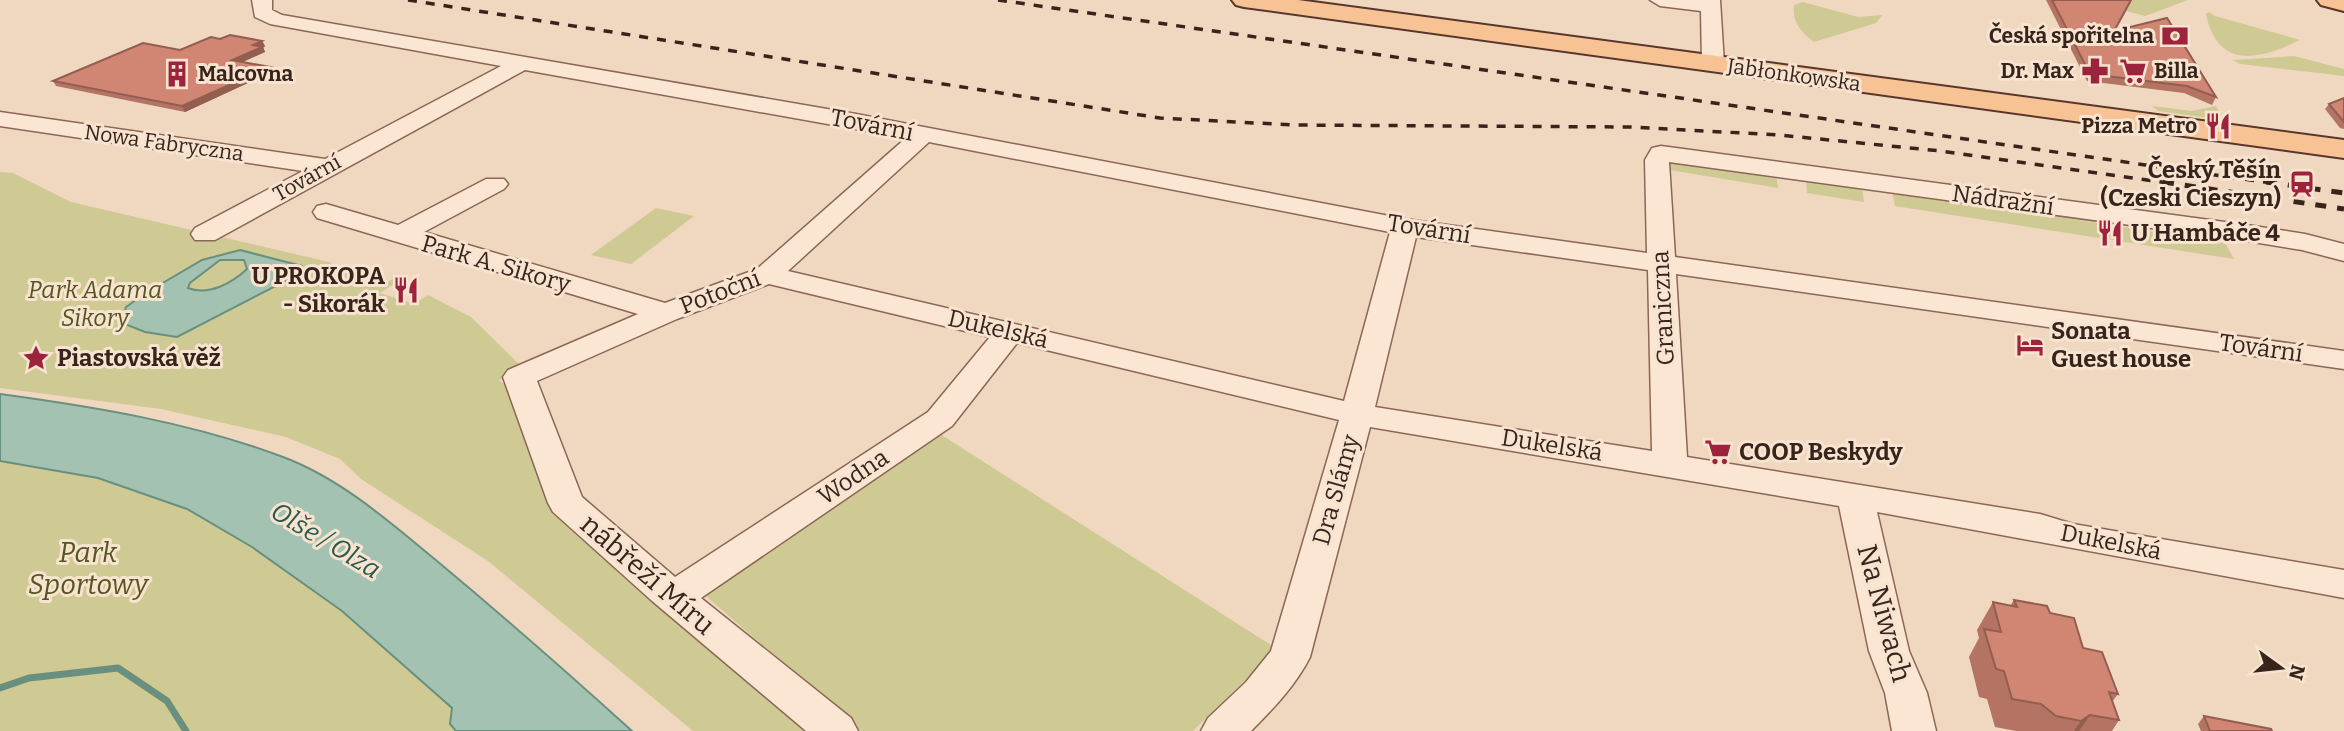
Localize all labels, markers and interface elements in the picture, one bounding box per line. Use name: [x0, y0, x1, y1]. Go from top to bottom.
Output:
place label: Česká spořitelna: [1989, 21, 2154, 49]
bank icon: Česká spořitelna: [2160, 21, 2190, 51]
street label: Jabłonkowska: [1725, 53, 1863, 97]
pharmacy icon: Dr. Max: [2080, 56, 2110, 86]
supermarket icon: Billa: [2118, 56, 2148, 86]
place label: Dr. Max: [2001, 58, 2074, 84]
place label: Billa: [2154, 58, 2199, 84]
building icon: Malcovna: [162, 59, 192, 89]
place label: Malcovna: [198, 61, 294, 87]
street label: Tovární: [828, 103, 916, 147]
restaurant icon: Pizza Metro: [2203, 111, 2233, 141]
place label: Pizza Metro: [2081, 113, 2197, 139]
street label: Nowa Fabryczna: [83, 119, 246, 167]
street label: Tovární: [269, 148, 346, 207]
place label: Český Těšín (Czeski Cieszyn): [2100, 155, 2282, 212]
station icon: Český Těšín (Czeski Cieszyn): [2287, 169, 2317, 199]
street label: Nádražní: [1950, 179, 2056, 221]
street label: Tovární: [1385, 209, 1473, 249]
restaurant icon: U Hambáče 4: [2095, 218, 2125, 248]
place label: U Hambáče 4: [2131, 219, 2280, 247]
street label: Park A. Sikory: [418, 229, 574, 299]
street label: Graniczna: [1646, 250, 1680, 366]
place label: U PROKOPA - Sikorák: [251, 262, 386, 318]
street label: Potoční: [676, 264, 764, 320]
restaurant icon: U PROKOPA - Sikorák: [391, 275, 421, 305]
park label: Park Adama Sikory: [28, 276, 162, 332]
street label: Dukelská: [945, 304, 1051, 354]
place label: Sonata Guest house: [2051, 317, 2191, 373]
street label: Tovární: [2217, 328, 2305, 368]
hotel icon: Sonata Guest house: [2015, 330, 2045, 360]
place icon: Piastovská věž: [21, 343, 51, 373]
place label: Piastovská věž: [57, 344, 221, 372]
street label: Dukelská: [1499, 423, 1605, 467]
street label: Dra Slámy: [1307, 431, 1365, 548]
supermarket icon: COOP Beskydy: [1703, 437, 1733, 467]
place label: COOP Beskydy: [1739, 438, 1903, 466]
street label: Wodna: [812, 443, 894, 511]
water label: Olše / Olza: [265, 496, 386, 585]
street label: nábřeží Míru: [574, 507, 721, 641]
street label: Dukelská: [2058, 519, 2164, 565]
park label: Park Sportowy: [28, 536, 150, 601]
street label: Na Niwach: [1850, 541, 1919, 686]
north arrow: [2246, 633, 2316, 703]
text: N: [2284, 662, 2310, 683]

